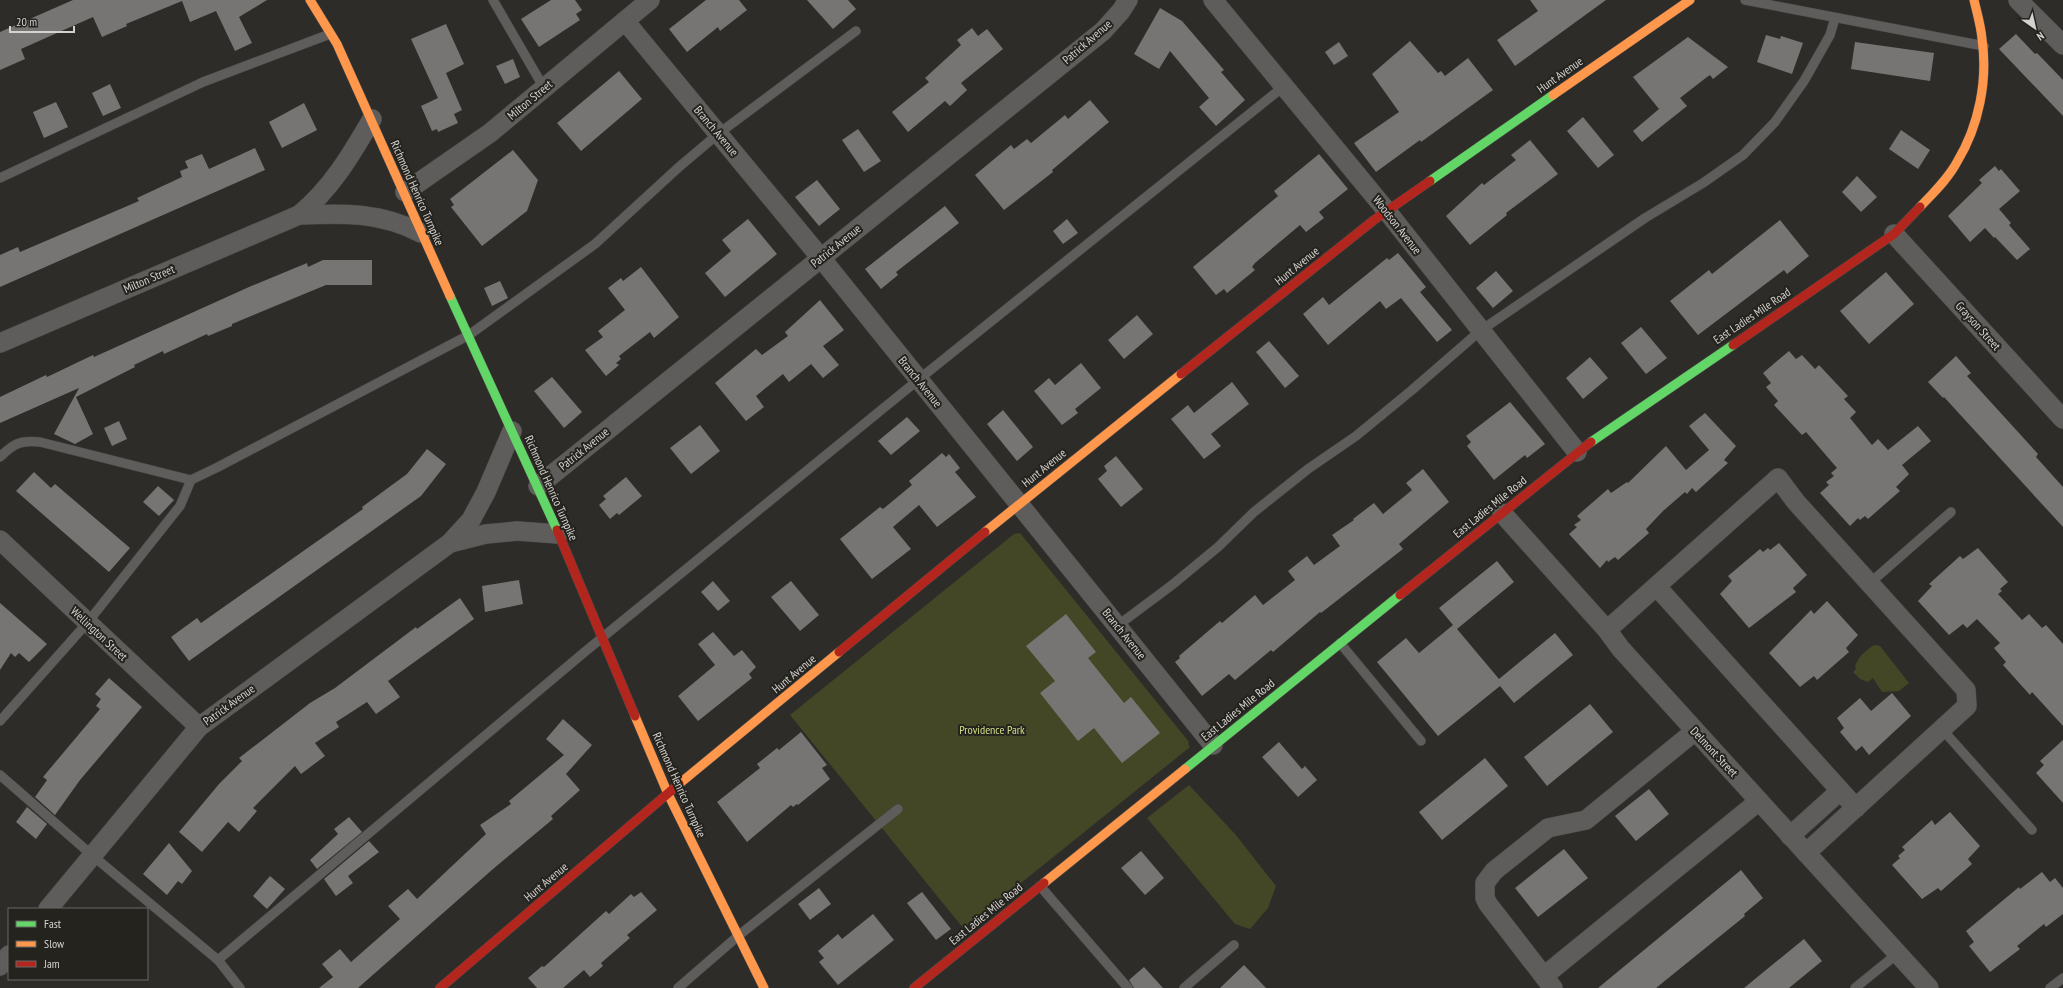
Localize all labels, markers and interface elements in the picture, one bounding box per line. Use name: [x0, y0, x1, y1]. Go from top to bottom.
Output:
scale bar: [10, 8, 74, 34]
north arrow: [2015, 8, 2055, 48]
text: 20 m: [16, 14, 37, 29]
street label: Patrick Avenue: [1059, 16, 1114, 67]
text: N: [2034, 29, 2047, 44]
street label: Hunt Avenue: [1534, 53, 1586, 96]
street label: Milton Street: [504, 76, 556, 123]
street label: Branch Avenue: [691, 102, 742, 159]
street label: Richmond Henrico Turnpike: [388, 138, 447, 248]
street label: Woodson Avenue: [1370, 192, 1425, 257]
street label: Patrick Avenue: [808, 221, 864, 270]
street label: Hunt Avenue: [1271, 243, 1322, 288]
street label: Milton Street: [121, 261, 177, 296]
street label: East Ladies Mile Road: [1710, 284, 1793, 347]
street label: Grayson Street: [1953, 298, 2005, 354]
street label: Branch Avenue: [895, 353, 945, 410]
street label: Patrick Avenue: [556, 424, 612, 473]
street label: Richmond Henrico Turnpike: [522, 433, 581, 543]
street label: Hunt Avenue: [1018, 445, 1069, 490]
street label: East Ladies Mile Road: [1450, 473, 1529, 541]
street label: Wellington Street: [68, 604, 131, 664]
street label: Branch Avenue: [1099, 605, 1149, 662]
street label: Hunt Avenue: [769, 651, 819, 696]
street label: East Ladies Mile Road: [1198, 676, 1277, 744]
street label: Patrick Avenue: [200, 681, 258, 728]
park label: Providence Park: [959, 722, 1025, 737]
street label: Delmont Street: [1687, 724, 1742, 780]
street label: Richmond Henrico Turnpike: [650, 730, 709, 840]
street label: Hunt Avenue: [521, 859, 571, 904]
street label: East Ladies Mile Road: [946, 880, 1025, 948]
legend: [8, 908, 148, 980]
text: Fast: [44, 916, 62, 931]
text: Slow: [44, 936, 65, 951]
text: Jam: [43, 956, 60, 971]

